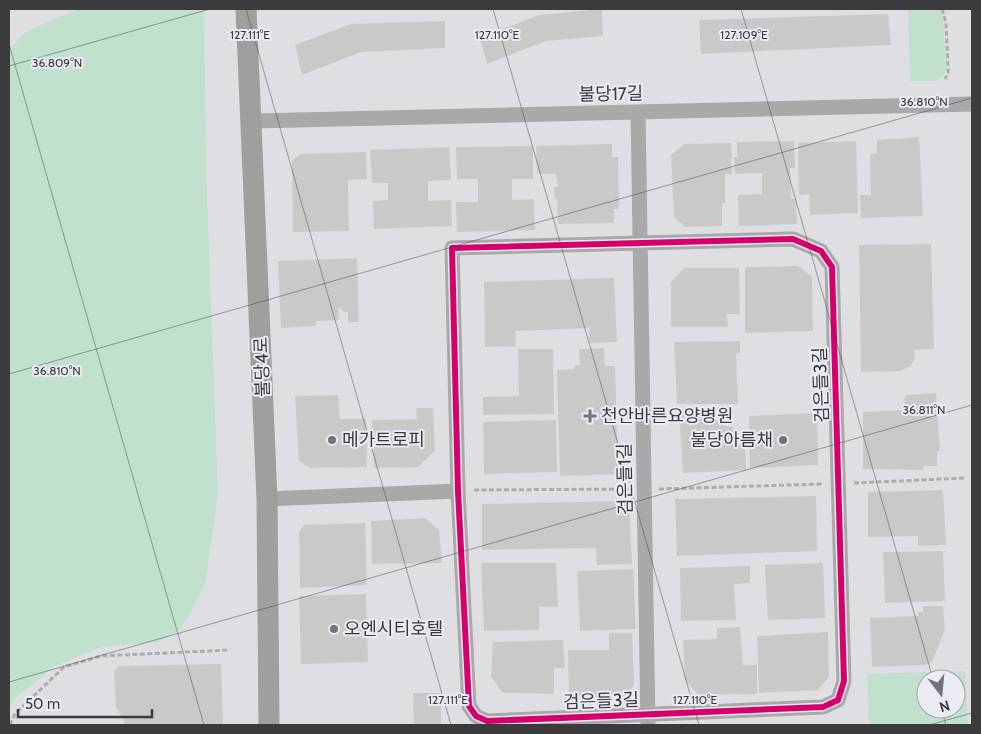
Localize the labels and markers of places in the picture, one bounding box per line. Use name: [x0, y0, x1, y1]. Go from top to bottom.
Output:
place label: 천안바른요양병원: [601, 405, 733, 427]
marker: 천안바른요양병원: [583, 409, 597, 423]
place label: 메가트로피: [342, 429, 425, 451]
place label: 불당아름채: [690, 429, 773, 451]
marker: 메가트로피: [326, 434, 338, 446]
marker: 불당아름채: [777, 434, 789, 446]
place label: 오엔시티호텔: [344, 618, 443, 640]
marker: 오엔시티호텔: [328, 623, 340, 635]

